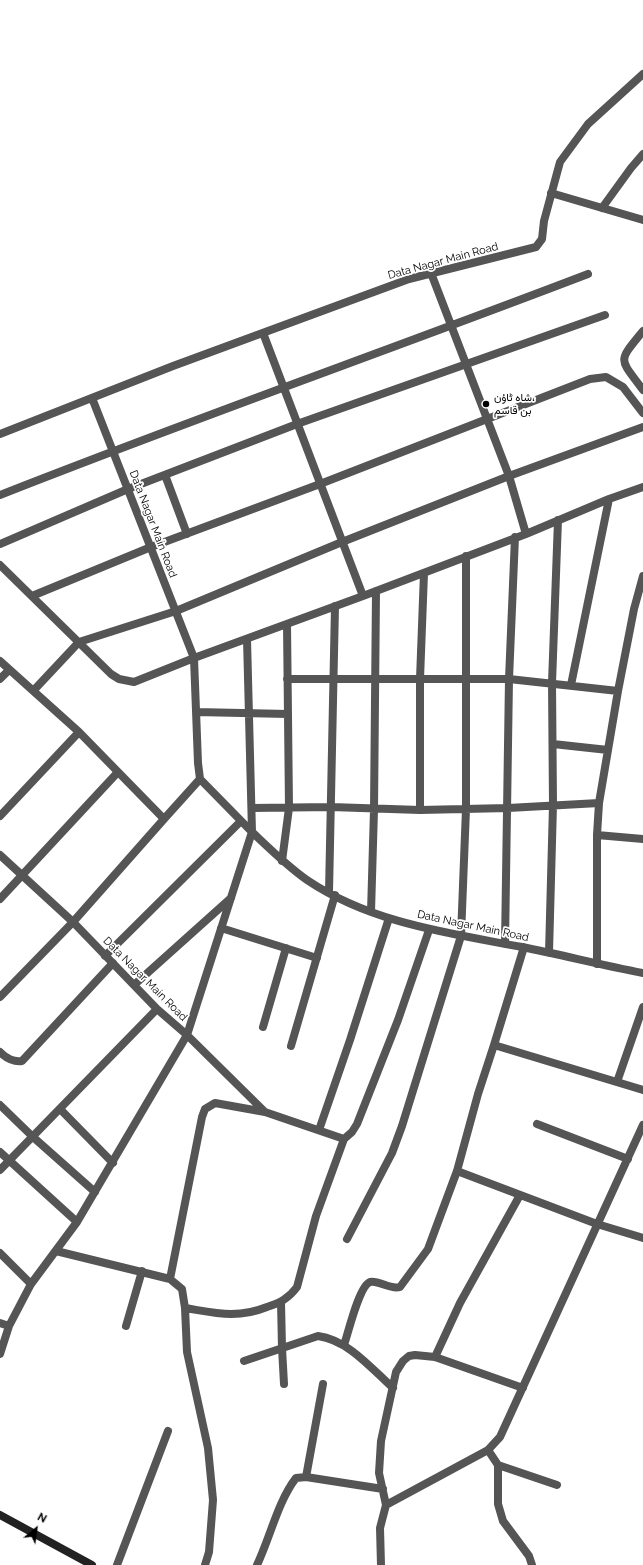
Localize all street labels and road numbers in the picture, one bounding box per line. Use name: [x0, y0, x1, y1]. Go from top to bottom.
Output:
street label: Data Nagar Main Road: [386, 240, 500, 282]
street label: Data Nagar Main Road: [126, 469, 180, 579]
street label: Data Nagar Main Road: [416, 908, 530, 944]
street label: Data Nagar Main Road: [100, 934, 190, 1024]

